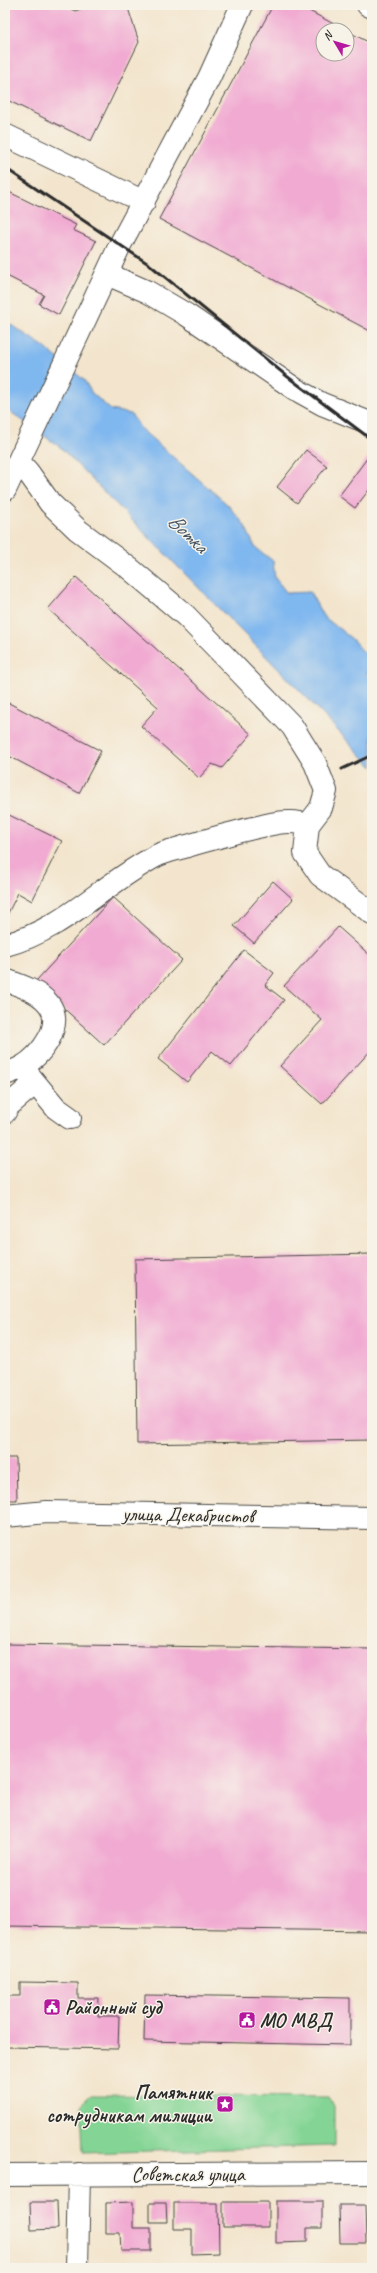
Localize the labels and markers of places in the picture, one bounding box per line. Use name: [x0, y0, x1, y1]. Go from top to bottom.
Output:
place label: Районный суд: [65, 1995, 163, 2020]
public building icon: Районный суд: [42, 1997, 62, 2017]
place label: МО МВД: [260, 2008, 334, 2033]
public building icon: МО МВД: [237, 2010, 257, 2030]
place label: Памятник сотрудникам милиции: [46, 2080, 214, 2129]
place icon: Памятник сотрудникам милиции: [215, 2094, 235, 2114]

